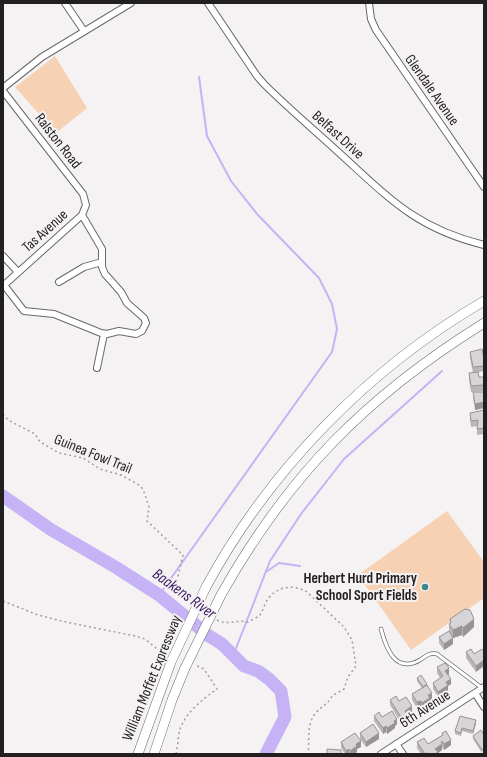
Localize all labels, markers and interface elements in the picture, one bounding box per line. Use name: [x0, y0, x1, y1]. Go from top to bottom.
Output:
street label: Glendale Avenue: [401, 51, 463, 129]
street label: Belfast Drive: [308, 107, 368, 163]
street label: Ralston Road: [30, 109, 86, 173]
street label: Tas Avenue: [18, 205, 72, 257]
street label: Guinea Fowl Trail: [51, 430, 135, 478]
water label: Baakens River: [149, 565, 220, 624]
place label: Herbert Hurd Primary School Sport Fields: [303, 569, 418, 605]
marker: Herbert Hurd Primary School Sport Fields: [420, 582, 430, 592]
street label: William Moffet Expressway: [118, 612, 186, 744]
street label: 6th Avenue: [396, 686, 454, 732]

